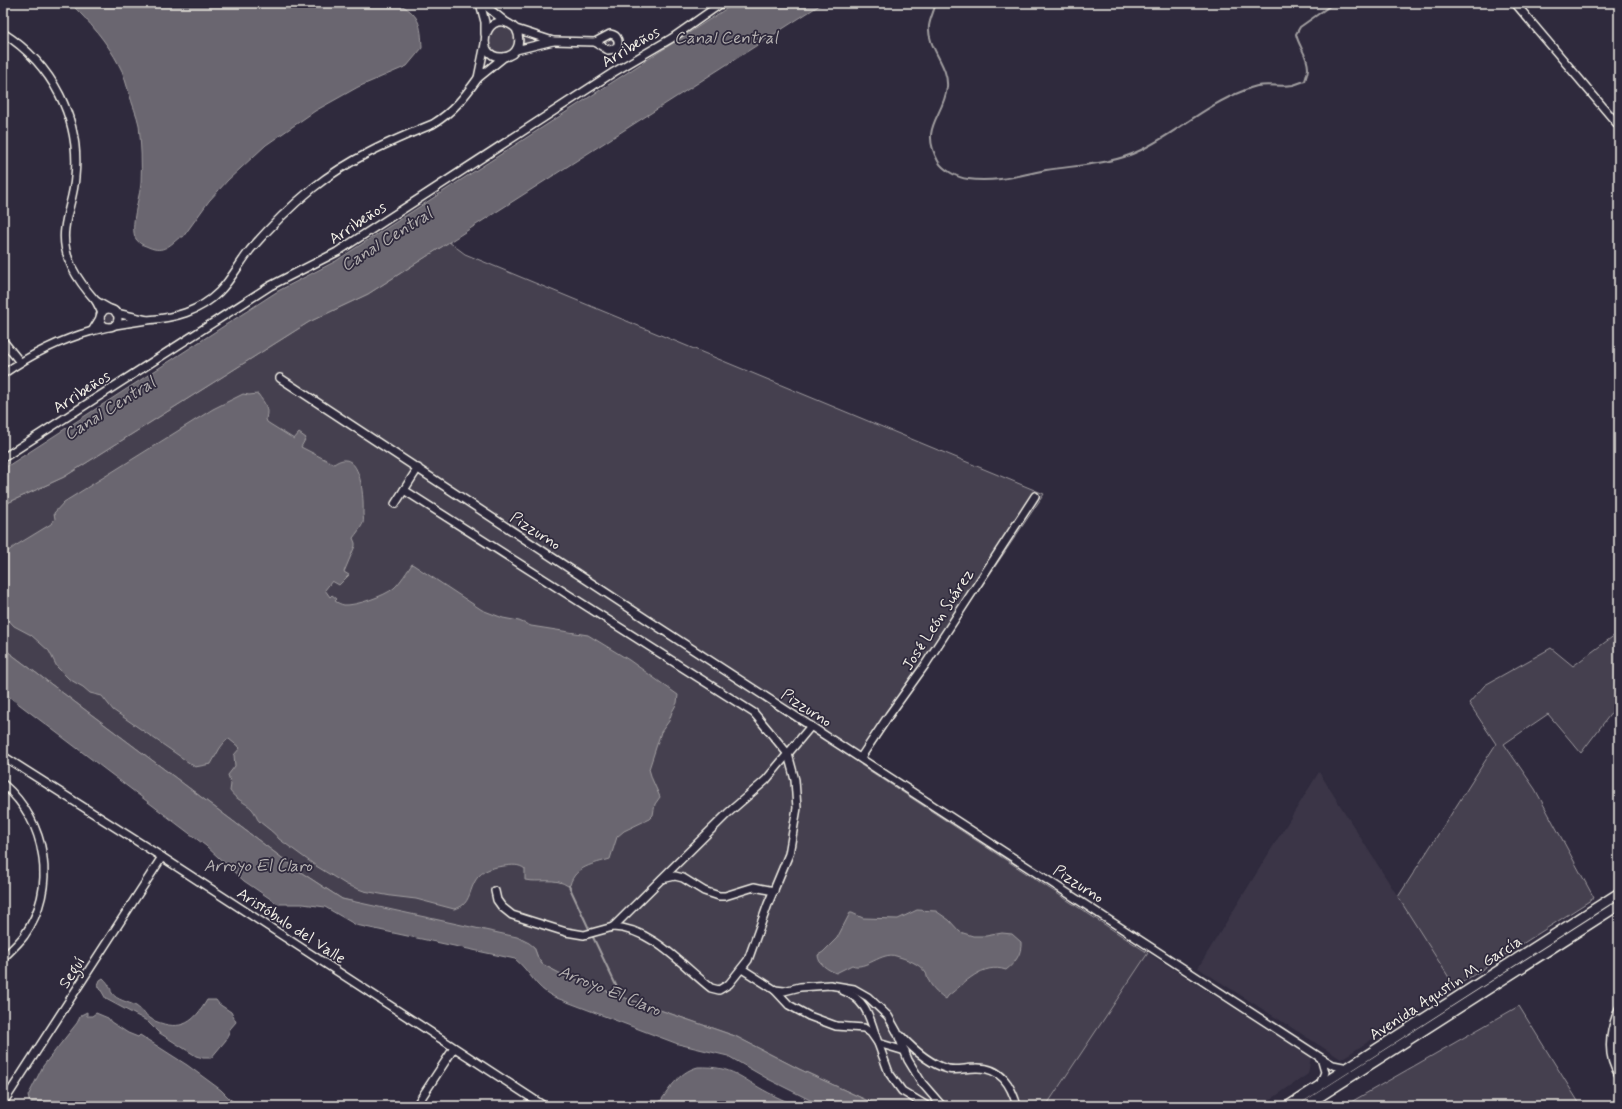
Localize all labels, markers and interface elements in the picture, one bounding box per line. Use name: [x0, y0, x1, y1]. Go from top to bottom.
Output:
street label: Arribeños: [598, 22, 664, 73]
water label: Canal Central: [674, 27, 780, 49]
street label: Arribeños: [325, 197, 391, 250]
water label: Canal Central: [337, 202, 438, 277]
street label: Arribeños: [49, 366, 115, 419]
water label: Canal Central: [60, 371, 161, 446]
street label: Pizzurno: [506, 507, 564, 555]
street label: José León Suárez: [898, 565, 979, 675]
street label: Pizzurno: [777, 684, 835, 732]
water label: Arroyo El Claro: [204, 855, 313, 877]
street label: Pizzurno: [1049, 860, 1107, 908]
street label: Aristóbulo del Valle: [233, 883, 350, 969]
street label: Avenida Agustín M. García: [1365, 931, 1526, 1046]
street label: Seguí: [54, 953, 91, 993]
water label: Arroyo El Claro: [555, 960, 664, 1022]

